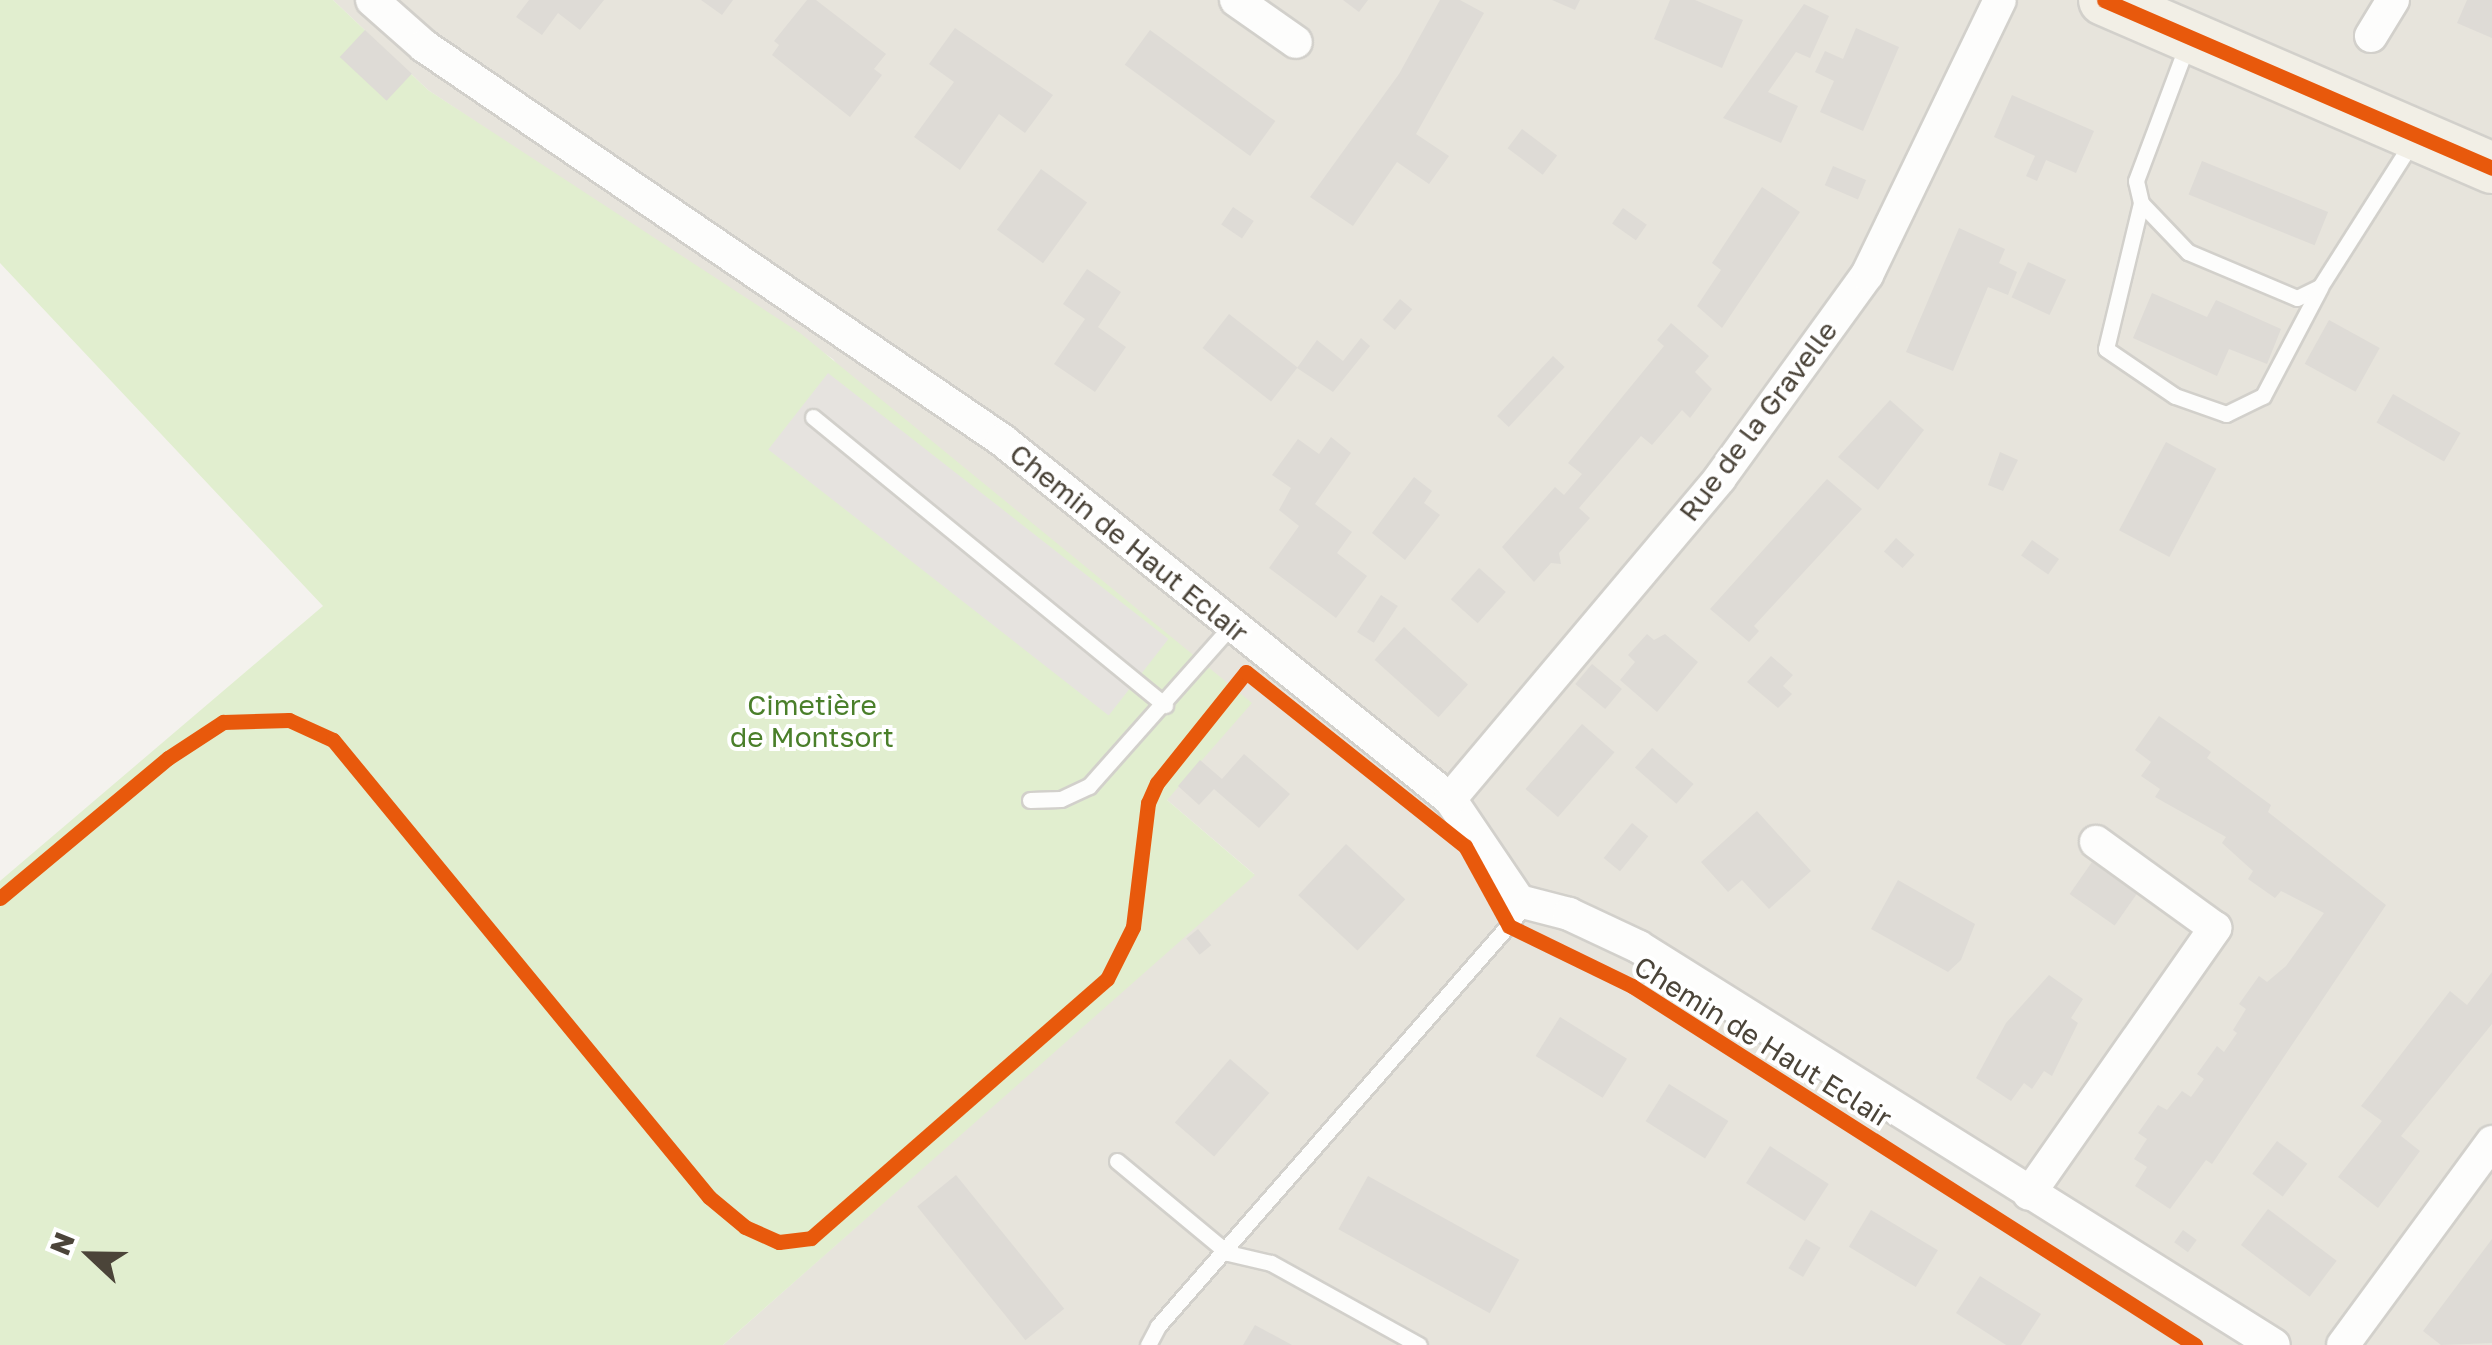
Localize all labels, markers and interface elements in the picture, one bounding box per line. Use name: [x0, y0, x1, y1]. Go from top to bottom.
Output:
street label: Rue de la Gravelle: [1672, 314, 1844, 528]
street label: Chemin de Haut Eclair: [1003, 437, 1255, 649]
park label: Cimetière de Montsort: [730, 688, 894, 754]
street label: Chemin de Haut Eclair: [1628, 949, 1898, 1135]
north arrow: [40, 1205, 140, 1305]
text: N: [42, 1228, 81, 1260]

